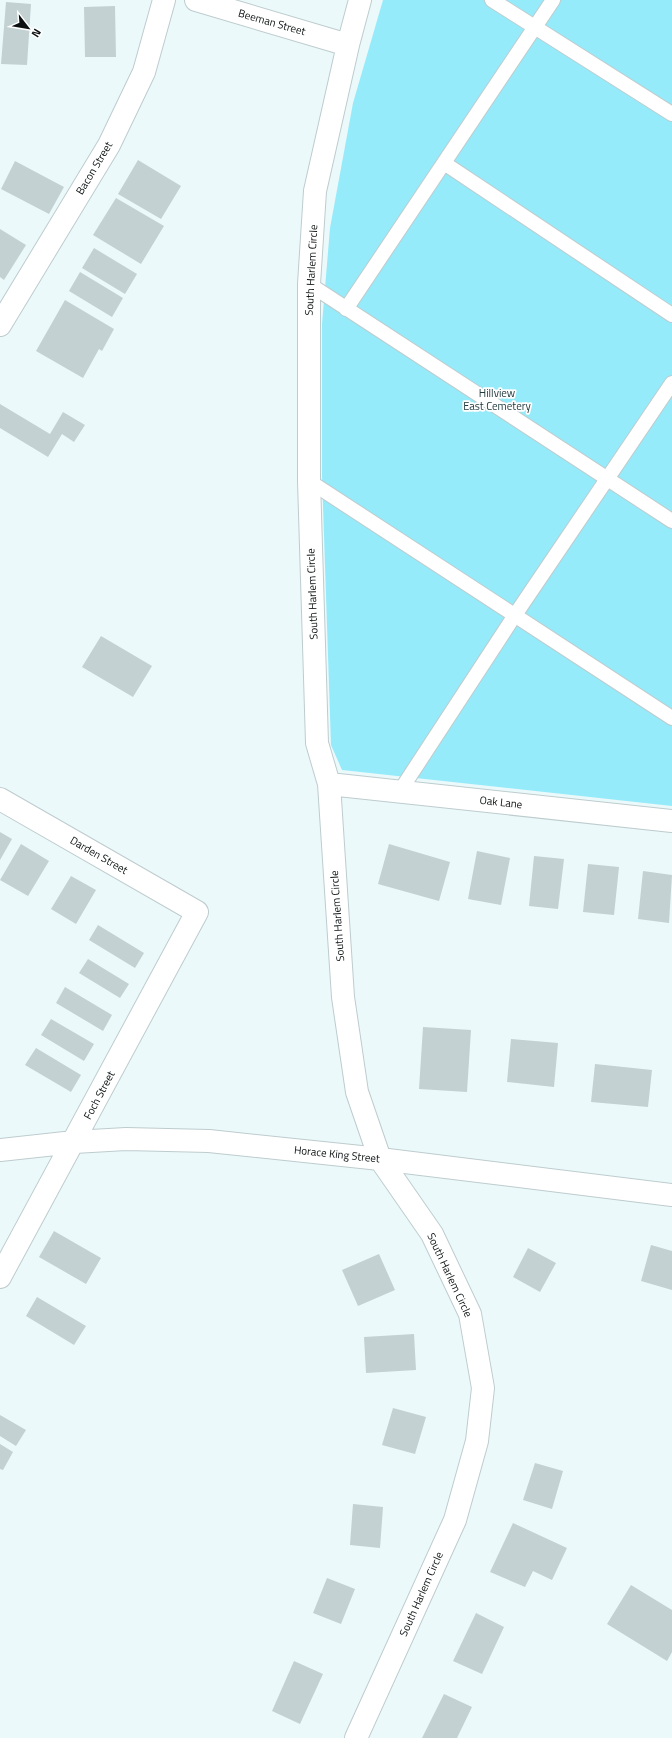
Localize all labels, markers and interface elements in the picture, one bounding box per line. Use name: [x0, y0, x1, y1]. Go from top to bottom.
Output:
street label: Beeman Street: [236, 5, 308, 39]
north arrow: [8, 8, 48, 48]
text: N: [28, 26, 45, 41]
street label: Bacon Street: [72, 138, 116, 198]
street label: South Harlem Circle: [301, 224, 321, 316]
park label: Hillview East Cemetery: [463, 385, 532, 414]
street label: South Harlem Circle: [302, 548, 322, 640]
street label: Oak Lane: [479, 792, 524, 812]
street label: Darden Street: [67, 832, 131, 878]
street label: South Harlem Circle: [326, 869, 348, 962]
street label: Foch Street: [80, 1068, 119, 1122]
street label: Horace King Street: [293, 1142, 381, 1166]
street label: South Harlem Circle: [423, 1230, 477, 1320]
street label: South Harlem Circle: [395, 1549, 447, 1639]

